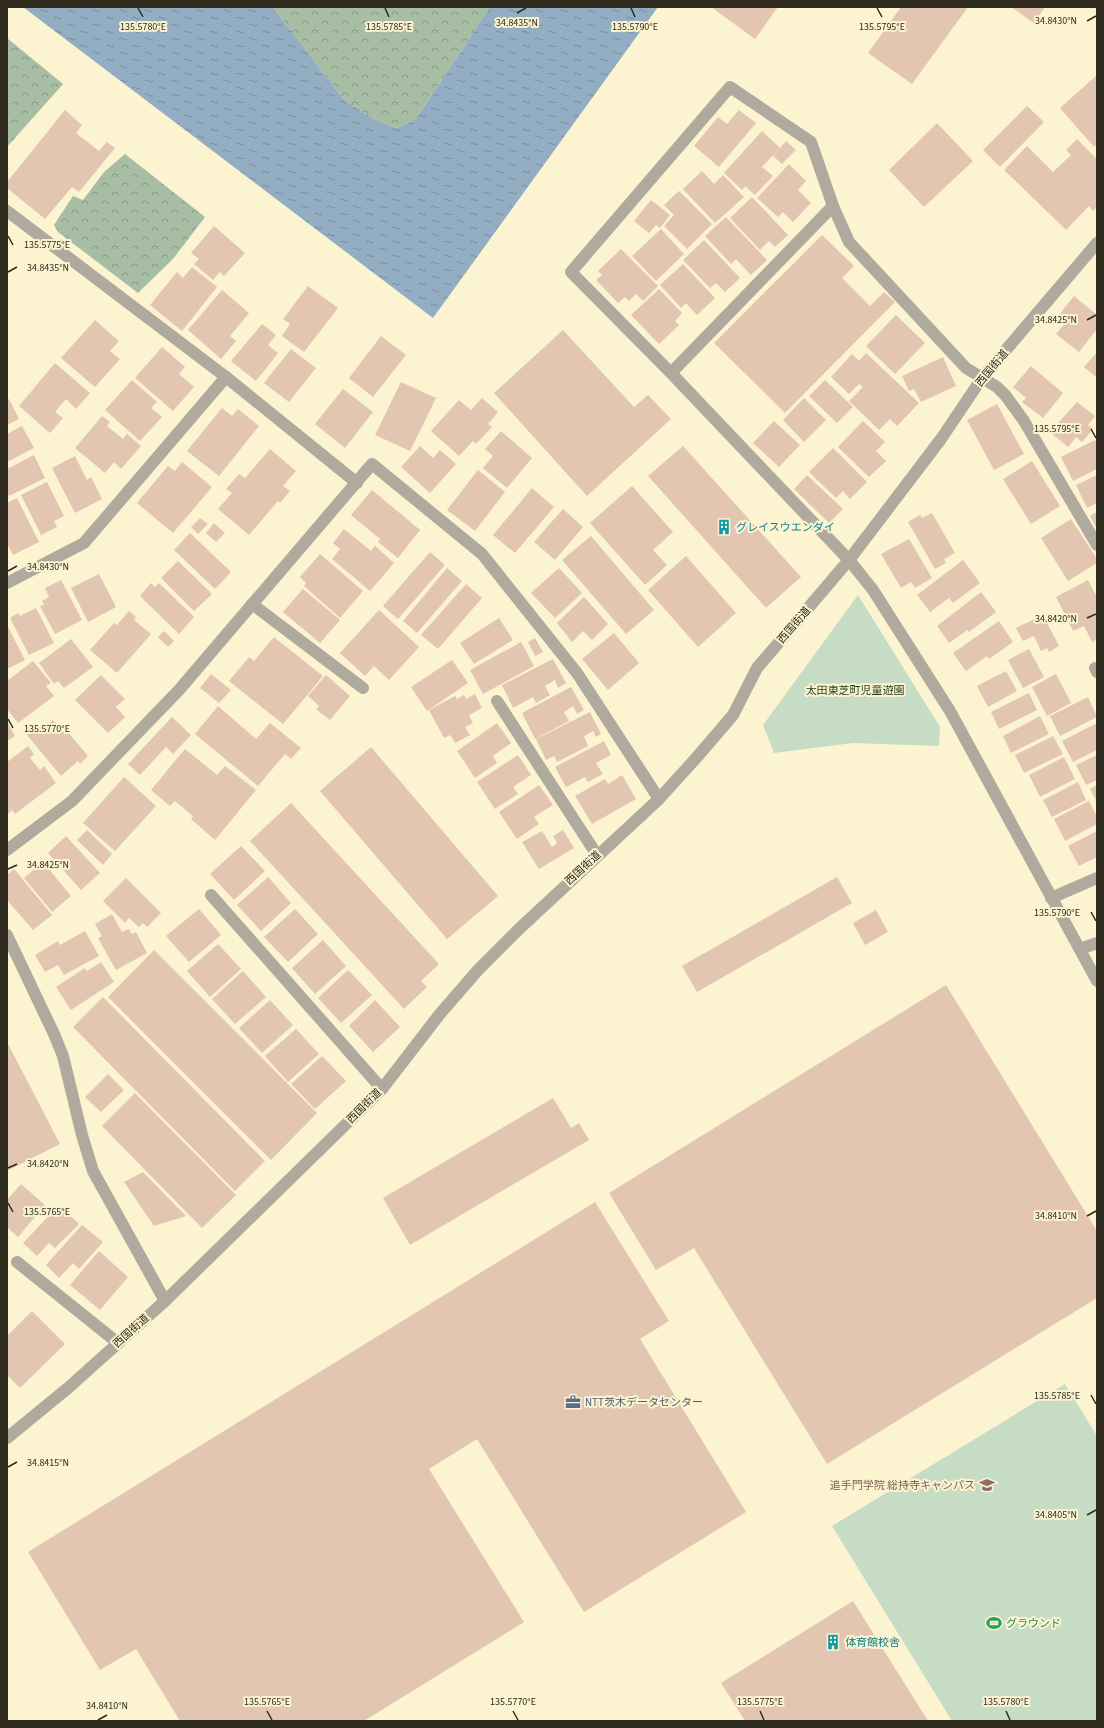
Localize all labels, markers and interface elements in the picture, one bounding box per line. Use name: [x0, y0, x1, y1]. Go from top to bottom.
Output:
text: 34.8430°N: [1035, 14, 1077, 28]
text: 34.8435°N: [496, 16, 538, 30]
text: 135.5780°E: [120, 20, 166, 34]
text: 135.5785°E: [366, 20, 412, 34]
text: 135.5790°E: [612, 20, 658, 34]
text: 135.5795°E: [859, 20, 905, 34]
text: 135.5775°E: [24, 238, 70, 252]
text: 34.8435°N: [27, 261, 69, 275]
text: 34.8425°N: [1035, 313, 1077, 327]
street label: 西国街道: [972, 346, 1012, 390]
text: 135.5795°E: [1034, 422, 1080, 436]
building icon: グレイスウエンダイ: [715, 518, 733, 536]
place label: グレイスウエンダイ: [736, 520, 835, 535]
text: 34.8430°N: [27, 560, 69, 574]
street label: 西国街道: [774, 603, 814, 647]
text: 34.8420°N: [1035, 612, 1077, 626]
park label: 太田東芝町児童遊園: [806, 683, 905, 698]
text: 135.5770°E: [24, 722, 70, 736]
street label: 西国街道: [562, 848, 604, 888]
text: 34.8425°N: [27, 858, 69, 872]
text: 135.5790°E: [1034, 906, 1080, 920]
street label: 西国街道: [343, 1085, 385, 1127]
text: 34.8420°N: [27, 1157, 69, 1171]
text: 135.5765°E: [24, 1205, 70, 1219]
text: 34.8410°N: [1035, 1209, 1077, 1223]
street label: 西国街道: [110, 1311, 152, 1351]
text: 135.5785°E: [1034, 1389, 1080, 1403]
office icon: NTT茨木データセンター: [564, 1393, 582, 1411]
place label: NTT茨木データセンター: [585, 1395, 703, 1410]
text: 34.8415°N: [27, 1456, 69, 1470]
school or university icon: 追手門学院 総持寺キャンパス: [978, 1476, 996, 1494]
place label: 追手門学院 総持寺キャンパス: [830, 1478, 975, 1493]
text: 34.8405°N: [1035, 1508, 1077, 1522]
sports icon: グラウンド: [985, 1614, 1003, 1632]
place label: グラウンド: [1006, 1616, 1061, 1631]
building icon: 体育館校舎: [824, 1633, 842, 1651]
place label: 体育館校舎: [845, 1635, 900, 1650]
text: 135.5765°E: [244, 1695, 290, 1709]
text: 135.5770°E: [490, 1695, 536, 1709]
text: 135.5775°E: [737, 1695, 783, 1709]
text: 135.5780°E: [983, 1695, 1029, 1709]
text: 34.8410°N: [86, 1699, 128, 1713]

